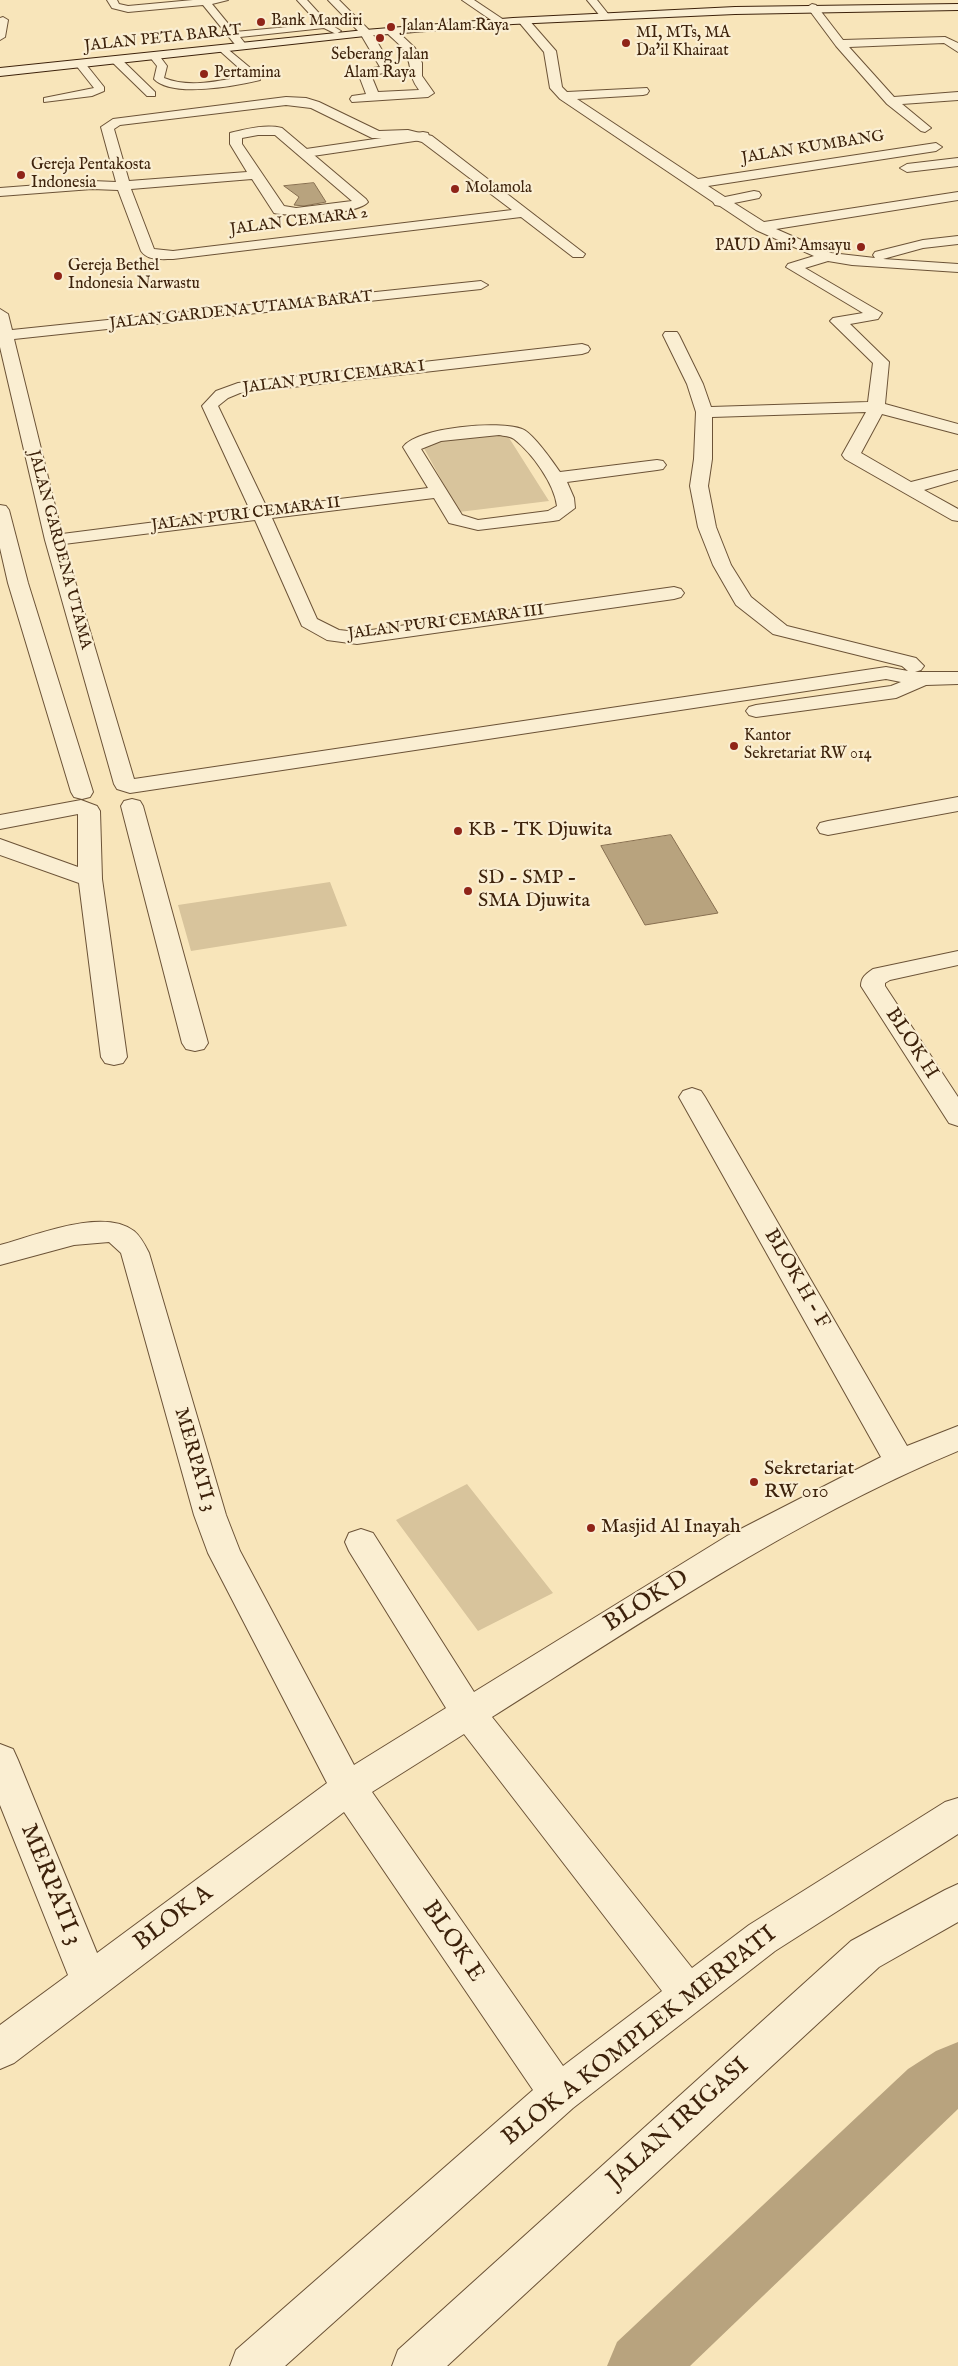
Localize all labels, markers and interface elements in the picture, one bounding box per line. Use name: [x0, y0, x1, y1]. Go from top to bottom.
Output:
place label: Bank Mandiri: [271, 12, 363, 32]
marker: Bank Mandiri: [255, 16, 267, 28]
place label: Jalan Alam Raya: [401, 17, 509, 37]
street label: JALAN PETA BARAT: [83, 21, 243, 57]
marker: Jalan Alam Raya: [385, 21, 397, 33]
place label: MI, MTs, MA Da'il Khairaat: [636, 24, 730, 62]
marker: Seberang Jalan Alam Raya: [374, 32, 386, 44]
marker: MI, MTs, MA Da'il Khairaat: [620, 37, 632, 49]
place label: Seberang Jalan Alam Raya: [331, 46, 429, 84]
place label: Pertamina: [214, 64, 281, 84]
marker: Pertamina: [198, 68, 210, 80]
street label: JALAN KUMBANG: [740, 127, 886, 169]
place label: Gereja Pentakosta Indonesia: [31, 156, 151, 194]
marker: Gereja Pentakosta Indonesia: [15, 169, 27, 181]
place label: Molamola: [465, 179, 532, 199]
marker: Molamola: [449, 183, 461, 195]
street label: JALAN CEMARA 2: [229, 204, 369, 240]
place label: PAUD Ami' Amsayu: [715, 237, 851, 257]
marker: PAUD Ami' Amsayu: [855, 241, 867, 253]
place label: Gereja Bethel Indonesia Narwastu: [68, 257, 200, 295]
marker: Gereja Bethel Indonesia Narwastu: [52, 270, 64, 282]
street label: JALAN GARDENA UTAMA BARAT: [109, 288, 373, 334]
street label: JALAN PURI CEMARA I: [242, 357, 426, 399]
street label: JALAN GARDENA UTAMA: [23, 448, 95, 652]
street label: JALAN PURI CEMARA II: [150, 494, 342, 536]
street label: JALAN PURI CEMARA III: [347, 601, 545, 645]
place label: Kantor Sekretariat RW 014: [744, 727, 872, 765]
marker: Kantor Sekretariat RW 014: [728, 740, 740, 752]
place label: KB - TK Djuwita: [468, 819, 612, 843]
marker: KB - TK Djuwita: [452, 825, 464, 837]
place label: SD - SMP - SMA Djuwita: [478, 867, 590, 914]
marker: SD - SMP - SMA Djuwita: [462, 885, 474, 897]
street label: BLOK H: [879, 1004, 943, 1084]
street label: BLOK H - F: [758, 1225, 834, 1333]
street label: MERPATI 3: [168, 1405, 220, 1515]
place label: Sekretariat RW 010: [764, 1458, 854, 1505]
marker: Sekretariat RW 010: [748, 1476, 760, 1488]
place label: Masjid Al Inayah: [601, 1516, 741, 1540]
marker: Masjid Al Inayah: [585, 1522, 597, 1534]
street label: BLOK D: [599, 1565, 695, 1639]
street label: MERPATI 3: [13, 1820, 87, 1950]
street label: BLOK A: [129, 1880, 219, 1958]
street label: BLOK E: [414, 1896, 490, 1988]
street label: BLOK A KOMPLEK MERPATI: [497, 1921, 783, 2153]
street label: JALAN IRIGASI: [602, 2053, 756, 2195]

